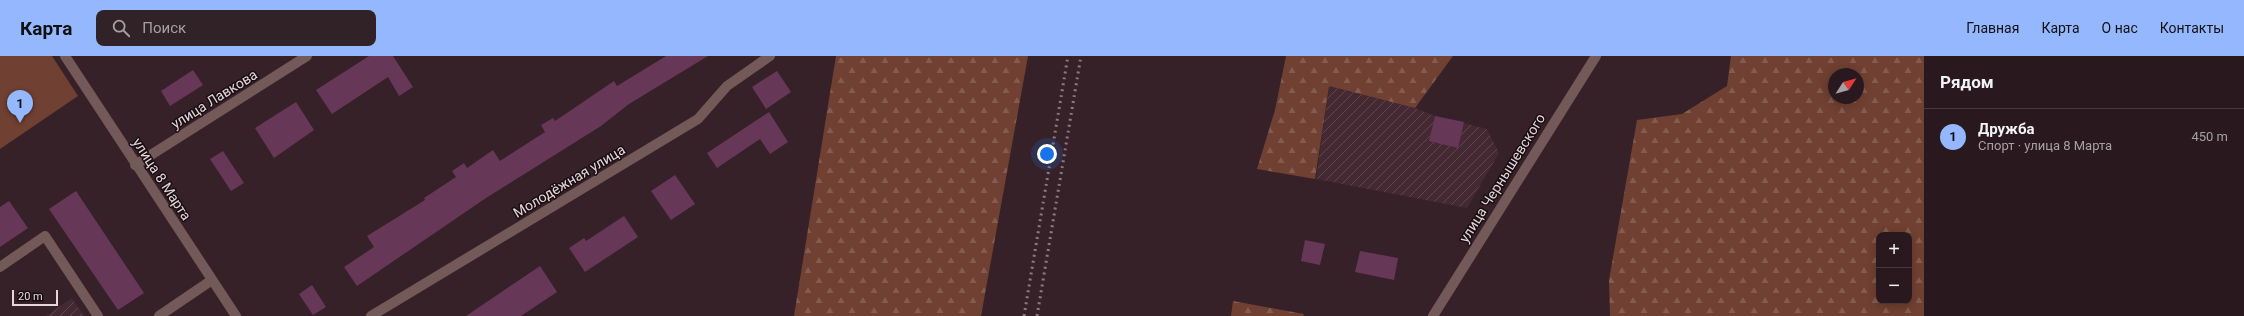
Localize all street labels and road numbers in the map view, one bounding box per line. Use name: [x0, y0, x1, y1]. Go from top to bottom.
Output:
street label: улица Лавкова: [168, 66, 260, 132]
street label: улица Чернышевского: [1456, 111, 1548, 245]
street label: улица 8 Марта: [130, 135, 194, 223]
street label: Молодёжная улица: [510, 141, 628, 221]

